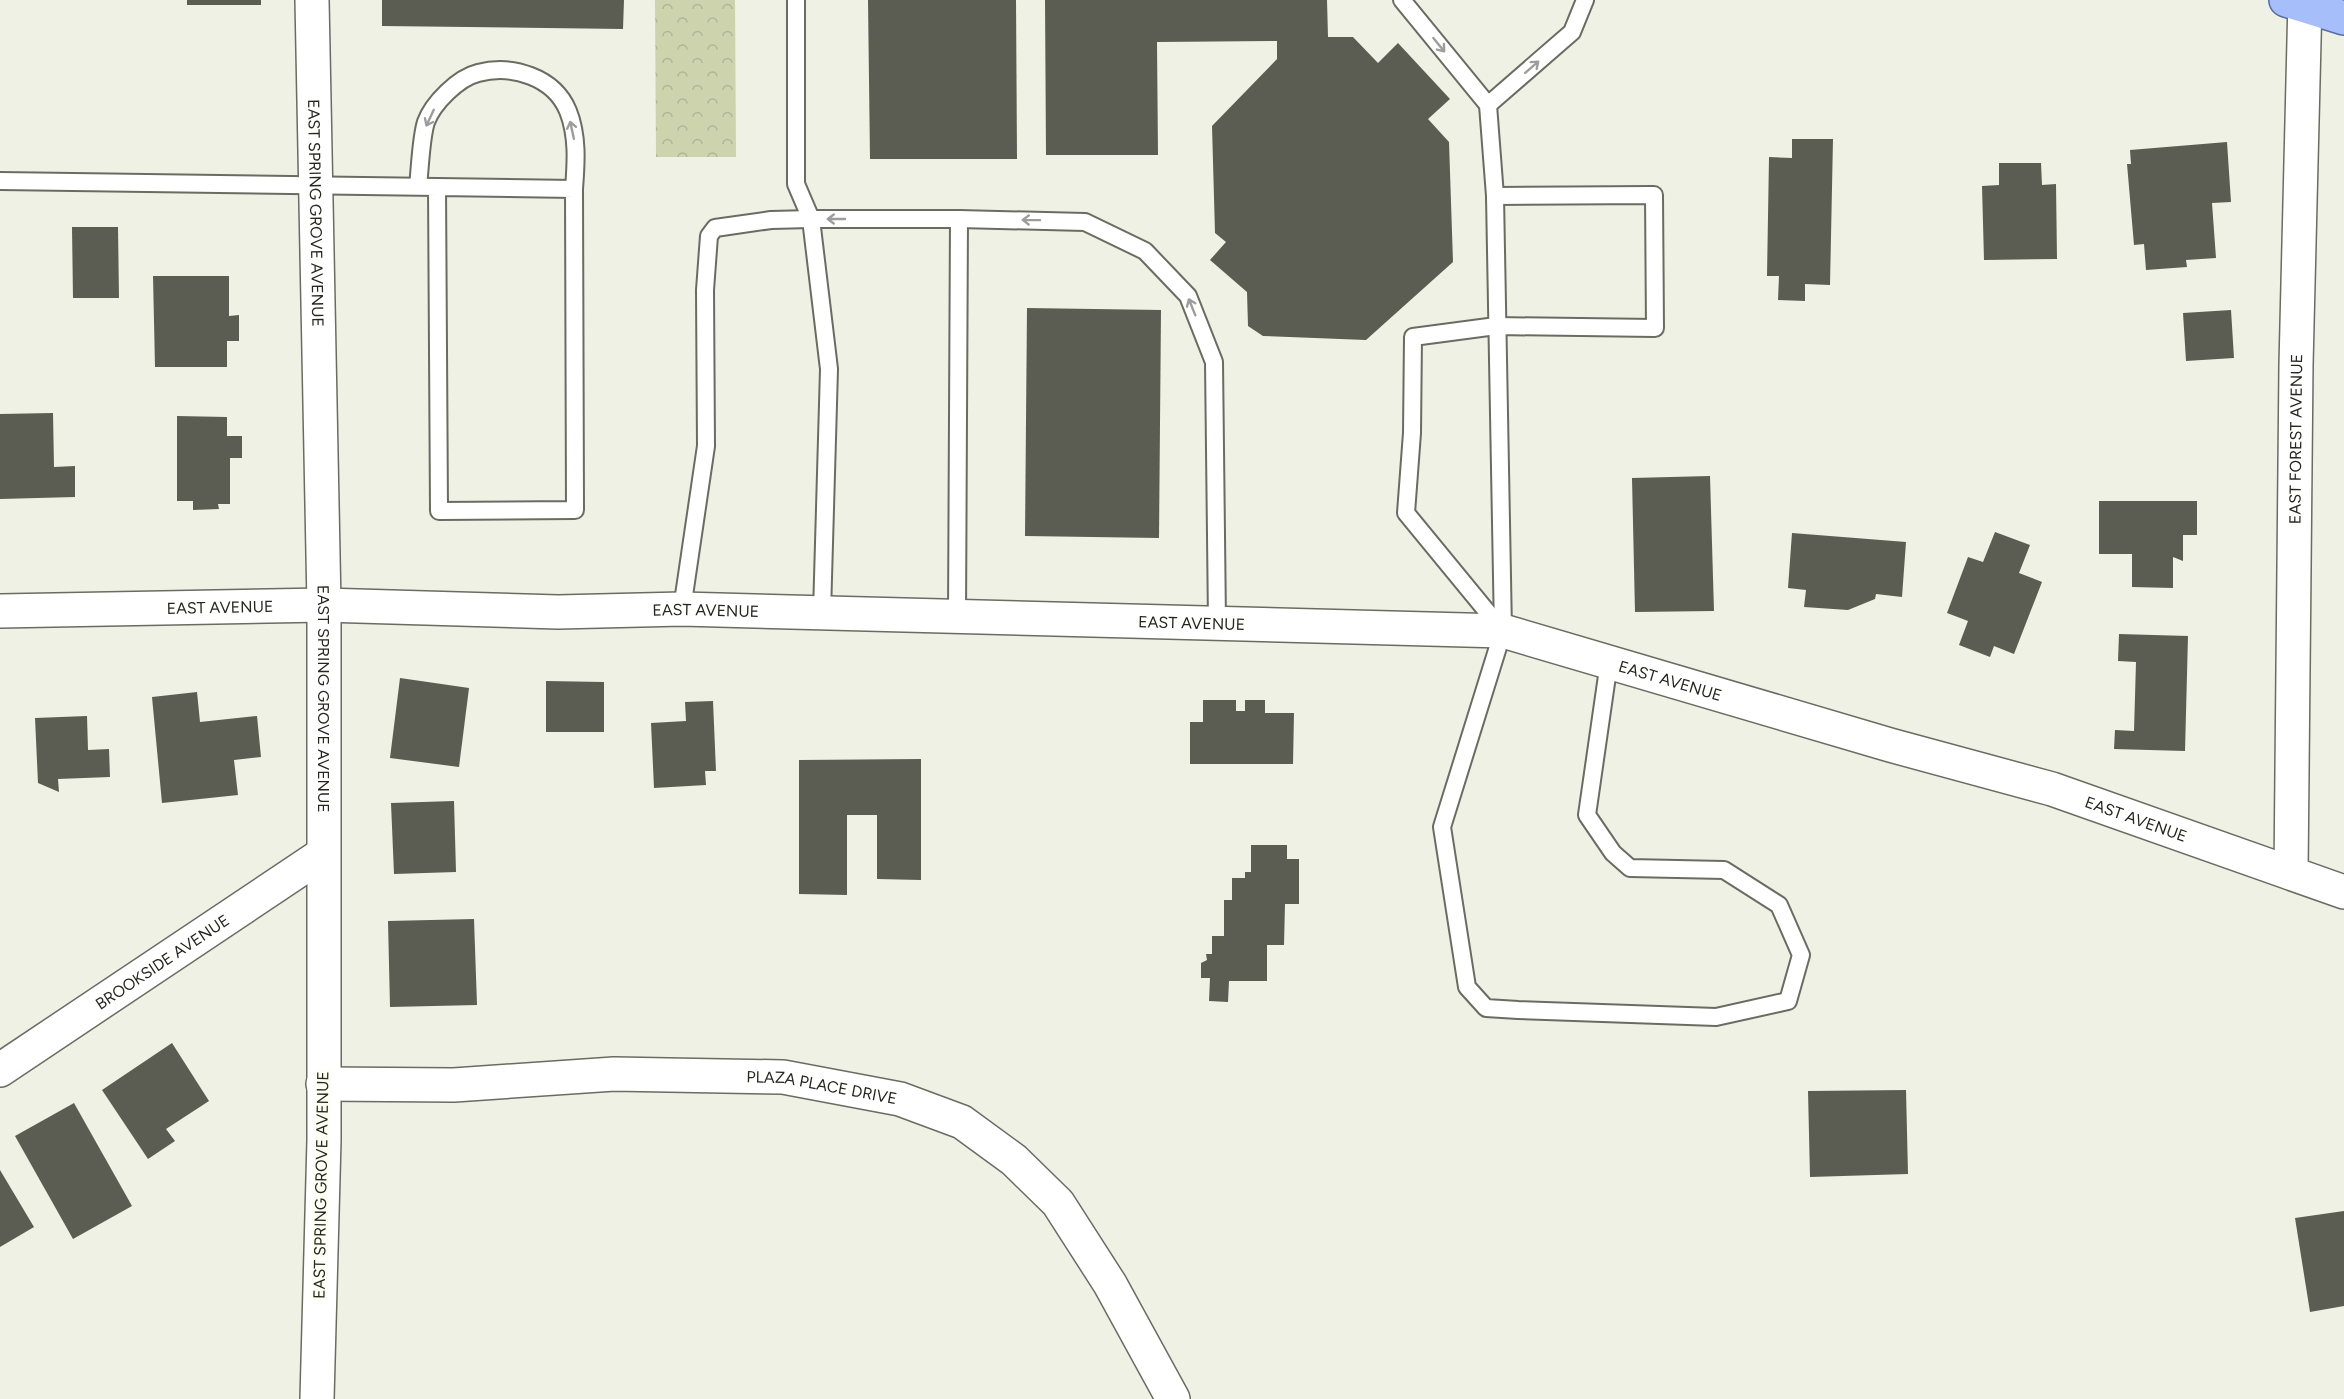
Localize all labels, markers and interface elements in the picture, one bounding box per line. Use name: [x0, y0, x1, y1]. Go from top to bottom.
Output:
one-way arrow: [1433, 37, 1446, 53]
one-way arrow: [1525, 60, 1540, 74]
street label: EAST SPRING GROVE AVENUE: [304, 99, 328, 327]
one-way arrow: [423, 109, 435, 127]
one-way arrow: [566, 121, 577, 141]
one-way arrow: [826, 213, 846, 225]
one-way arrow: [1021, 215, 1041, 226]
one-way arrow: [1186, 298, 1197, 317]
street label: EAST FOREST AVENUE: [2285, 354, 2306, 524]
street label: EAST SPRING GROVE AVENUE: [314, 585, 334, 813]
street label: EAST AVENUE: [166, 596, 274, 617]
street label: EAST AVENUE: [652, 599, 759, 621]
street label: EAST AVENUE: [1138, 612, 1245, 634]
street label: EAST AVENUE: [1616, 656, 1724, 705]
street label: EAST AVENUE: [2083, 792, 2190, 845]
street label: BROOKSIDE AVENUE: [92, 910, 233, 1013]
street label: PLAZA PLACE DRIVE: [746, 1067, 899, 1108]
street label: EAST SPRING GROVE AVENUE: [310, 1071, 332, 1299]

